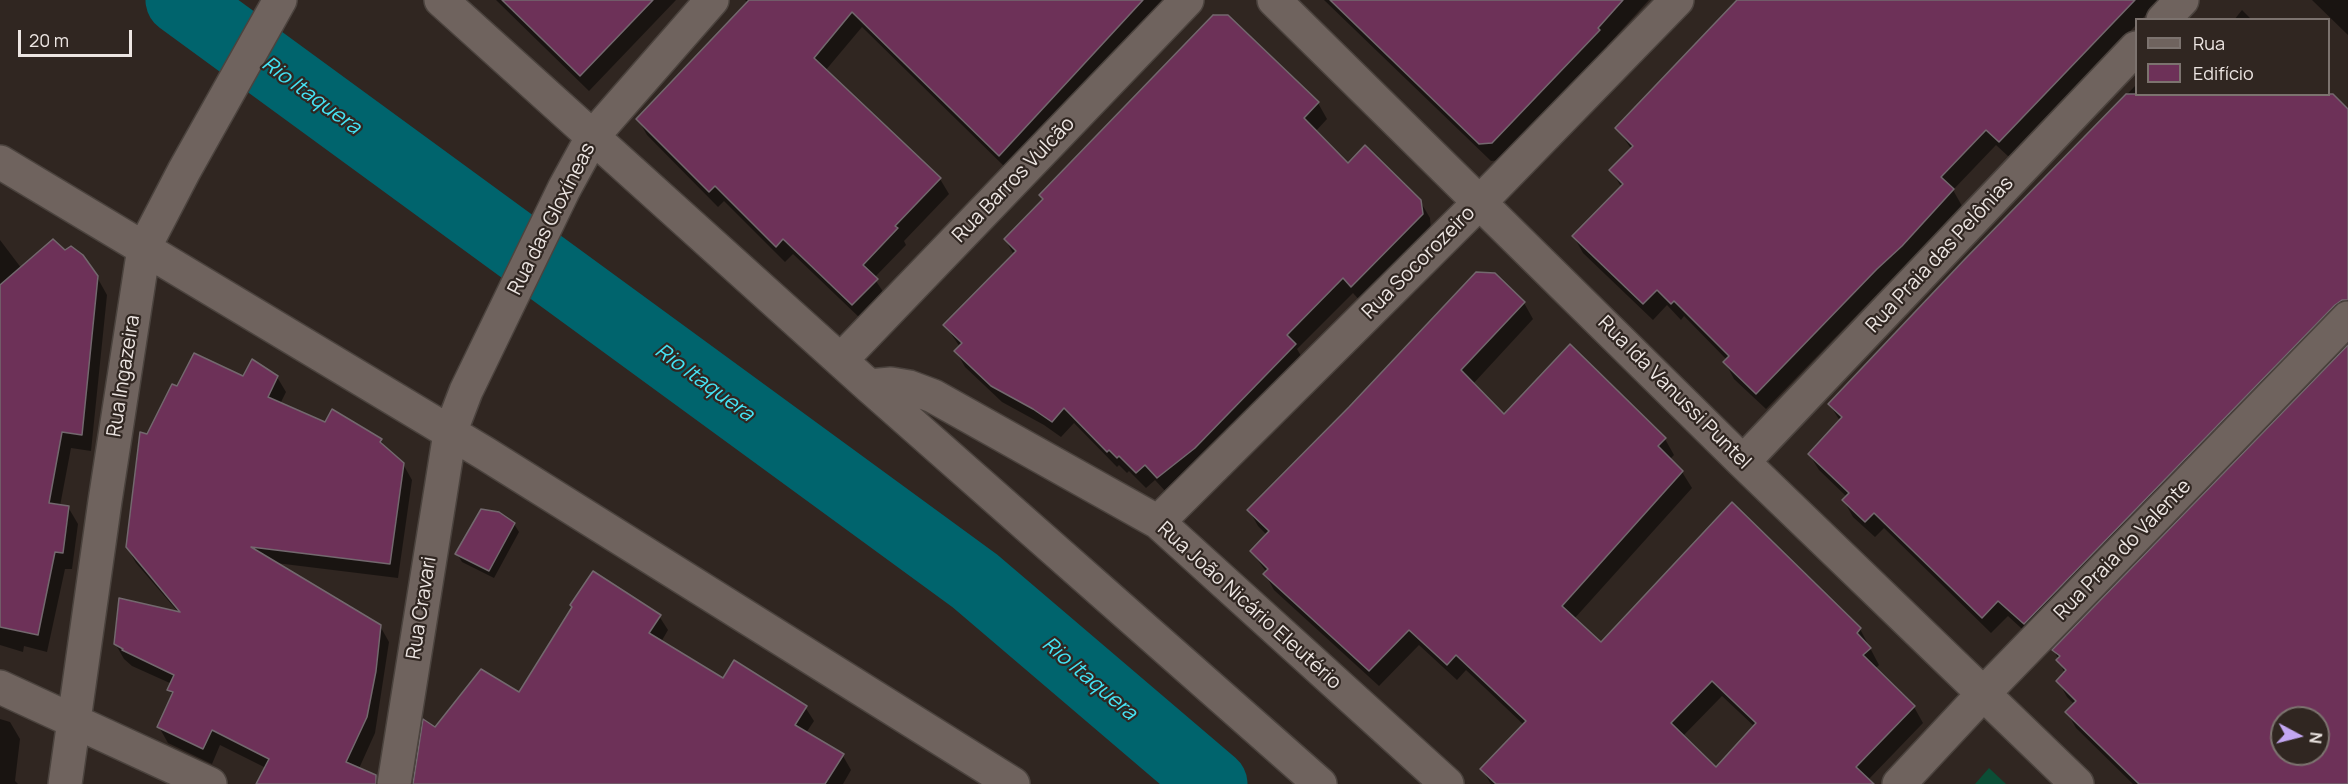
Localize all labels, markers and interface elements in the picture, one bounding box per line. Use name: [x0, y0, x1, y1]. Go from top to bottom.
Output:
scale bar: [21, 18, 135, 56]
legend: [2135, 18, 2330, 96]
text: 20 m: [29, 28, 69, 52]
text: Rua: [2193, 31, 2225, 55]
water label: Rio Itaquera: [257, 52, 365, 140]
text: Edifício: [2193, 61, 2254, 85]
street label: Rua Barros Vulcão: [948, 112, 1080, 248]
street label: Rua das Gloxíneas: [503, 139, 601, 299]
street label: Rua Praia das Pelônias: [1861, 172, 2019, 338]
street label: Rua Socorozeiro: [1358, 202, 1480, 324]
street label: Rua Ida Vanussi Puntel: [1592, 311, 1756, 475]
street label: Rua Ingazeira: [103, 313, 145, 439]
water label: Rio Itaquera: [650, 339, 758, 427]
street label: Rua Praia do Valente: [2050, 475, 2196, 625]
street label: Rua João Nicário Eleutério: [1152, 517, 1346, 695]
street label: Rua Cravari: [402, 555, 442, 661]
water label: Rio Itaquera: [1037, 632, 1141, 726]
north arrow: [2270, 706, 2330, 766]
text: N: [2304, 731, 2327, 745]

